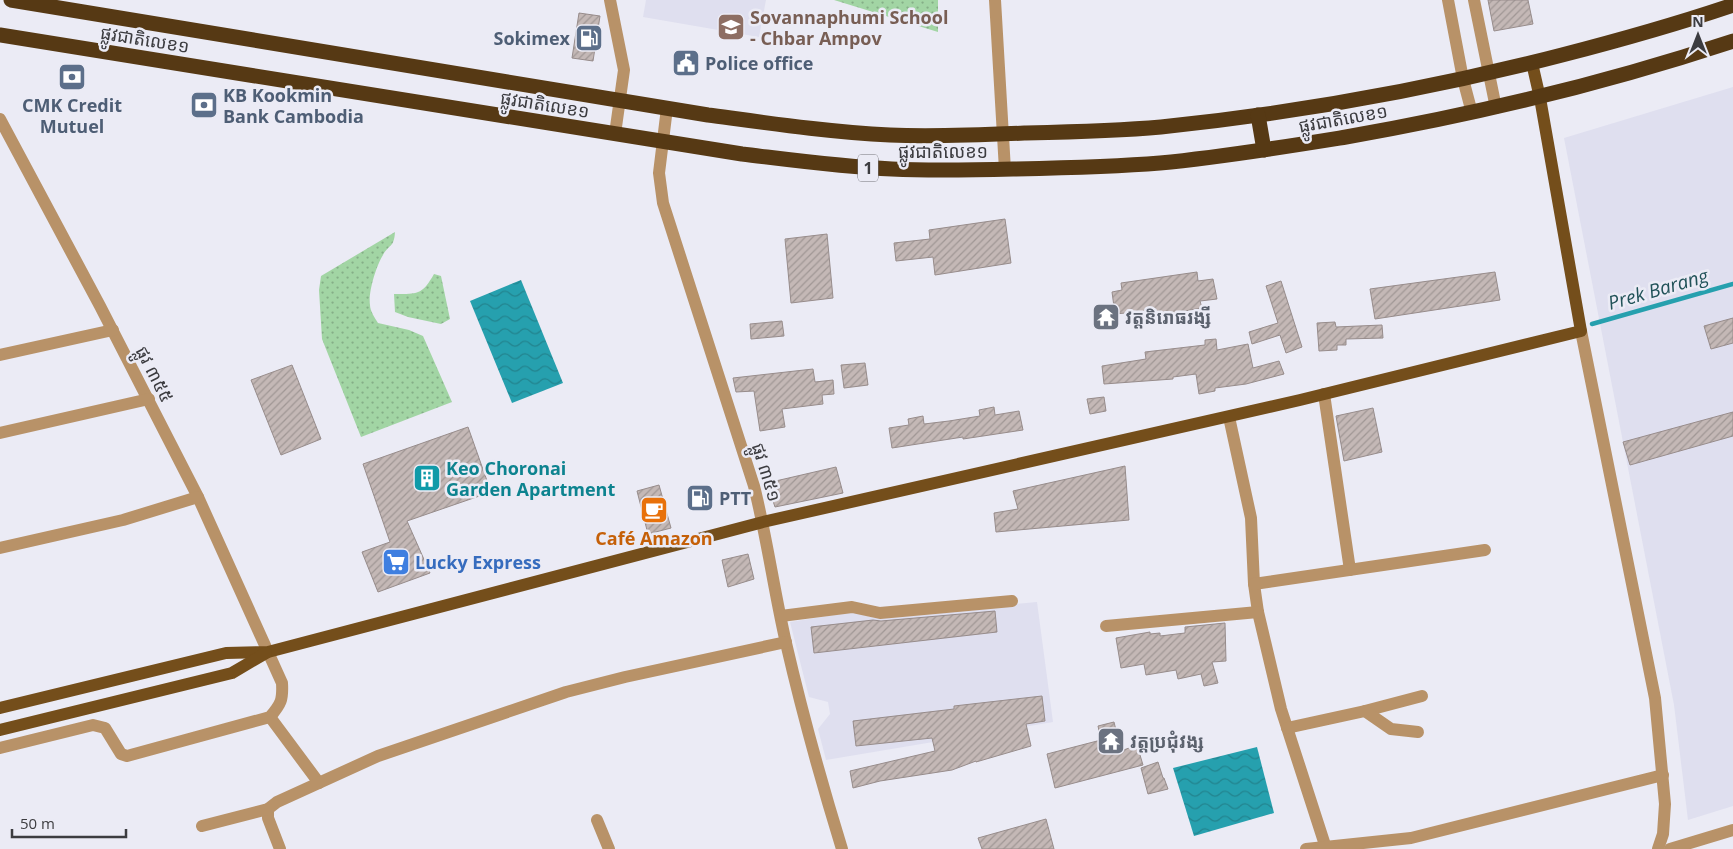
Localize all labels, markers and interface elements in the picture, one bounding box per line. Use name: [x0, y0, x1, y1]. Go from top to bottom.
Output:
place label: Sovannaphumi School - Chbar Ampov: [750, 5, 948, 50]
north arrow: [1673, 10, 1723, 60]
school or university icon: Sovannaphumi School - Chbar Ampov: [716, 12, 746, 42]
text: N: [1692, 12, 1704, 31]
street label: ផ្លូវជាតិលេខ១: [98, 20, 191, 63]
fuel station icon: Sokimex: [574, 23, 604, 53]
place label: Sokimex: [494, 26, 571, 50]
public building icon: Police office: [671, 48, 701, 78]
place label: Police office: [705, 51, 813, 75]
bank icon: CMK Credit Mutuel: [57, 62, 87, 92]
place label: KB Kookmin Bank Cambodia: [223, 83, 364, 128]
street label: ផ្លូវជាតិលេខ១: [498, 85, 591, 128]
bank icon: KB Kookmin Bank Cambodia: [189, 90, 219, 120]
place label: CMK Credit Mutuel: [22, 93, 122, 138]
street label: ផ្លូវជាតិលេខ១: [1297, 98, 1390, 143]
street label: ផ្លូវជាតិលេខ១: [898, 139, 988, 168]
road number: 1: [858, 154, 878, 182]
water label: Prek Barang: [1605, 262, 1712, 316]
temple icon: វត្តនិរោធរង្សី: [1091, 302, 1121, 332]
place label: វត្តនិរោធរង្សី: [1125, 305, 1211, 329]
street label: ផ្លូវ ៣៥៥: [126, 342, 179, 409]
street label: ផ្លូវ ៣៥១: [742, 440, 787, 506]
place label: Keo Choronai Garden Apartment: [446, 456, 615, 501]
building icon: Keo Choronai Garden Apartment: [412, 463, 442, 493]
fuel station icon: PTT: [685, 483, 715, 513]
place label: PTT: [719, 486, 752, 510]
cafe icon: Café Amazon: [639, 495, 669, 525]
place label: Café Amazon: [595, 526, 713, 550]
supermarket icon: Lucky Express: [381, 547, 411, 577]
place label: Lucky Express: [415, 550, 541, 574]
temple icon: វត្តប្រជុំវង្ស: [1096, 726, 1126, 756]
place label: វត្តប្រជុំវង្ស: [1130, 729, 1204, 753]
scale bar: [12, 806, 126, 838]
text: 50 m: [20, 813, 55, 833]

